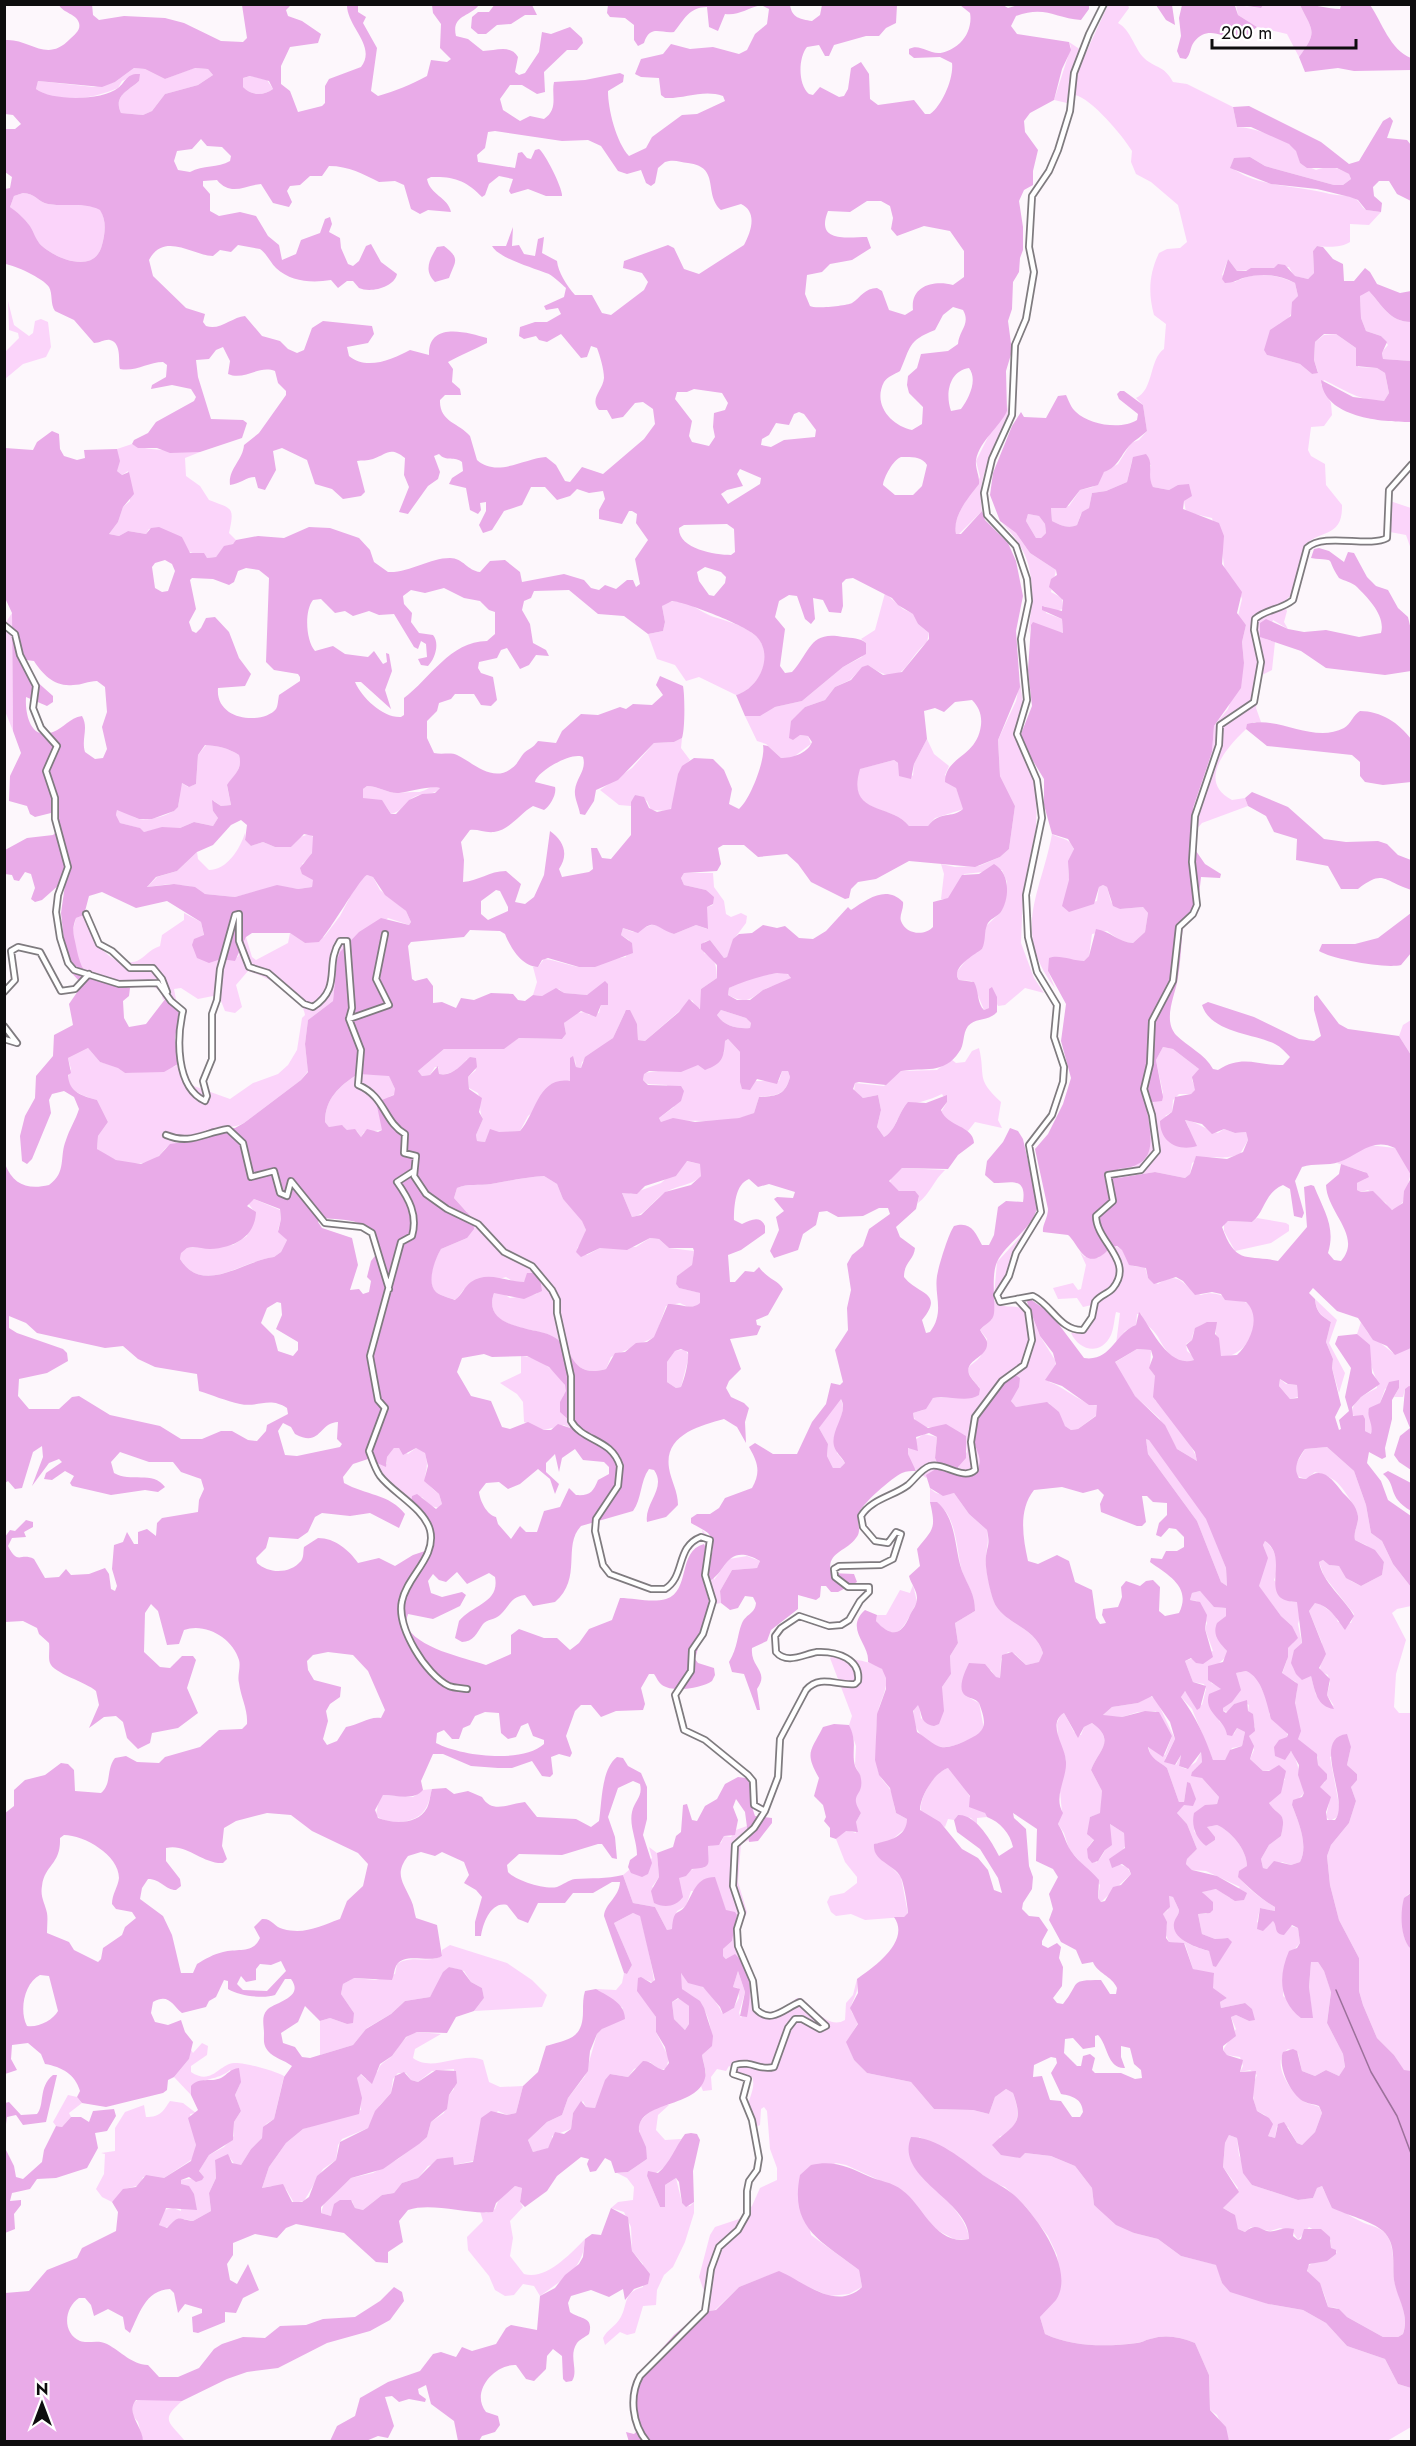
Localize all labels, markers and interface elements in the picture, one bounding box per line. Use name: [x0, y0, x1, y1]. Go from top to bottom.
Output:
scale bar: [1212, 12, 1356, 50]
text: 200 m: [1221, 20, 1272, 46]
north arrow: [12, 2374, 72, 2434]
text: N: [36, 2378, 48, 2401]

